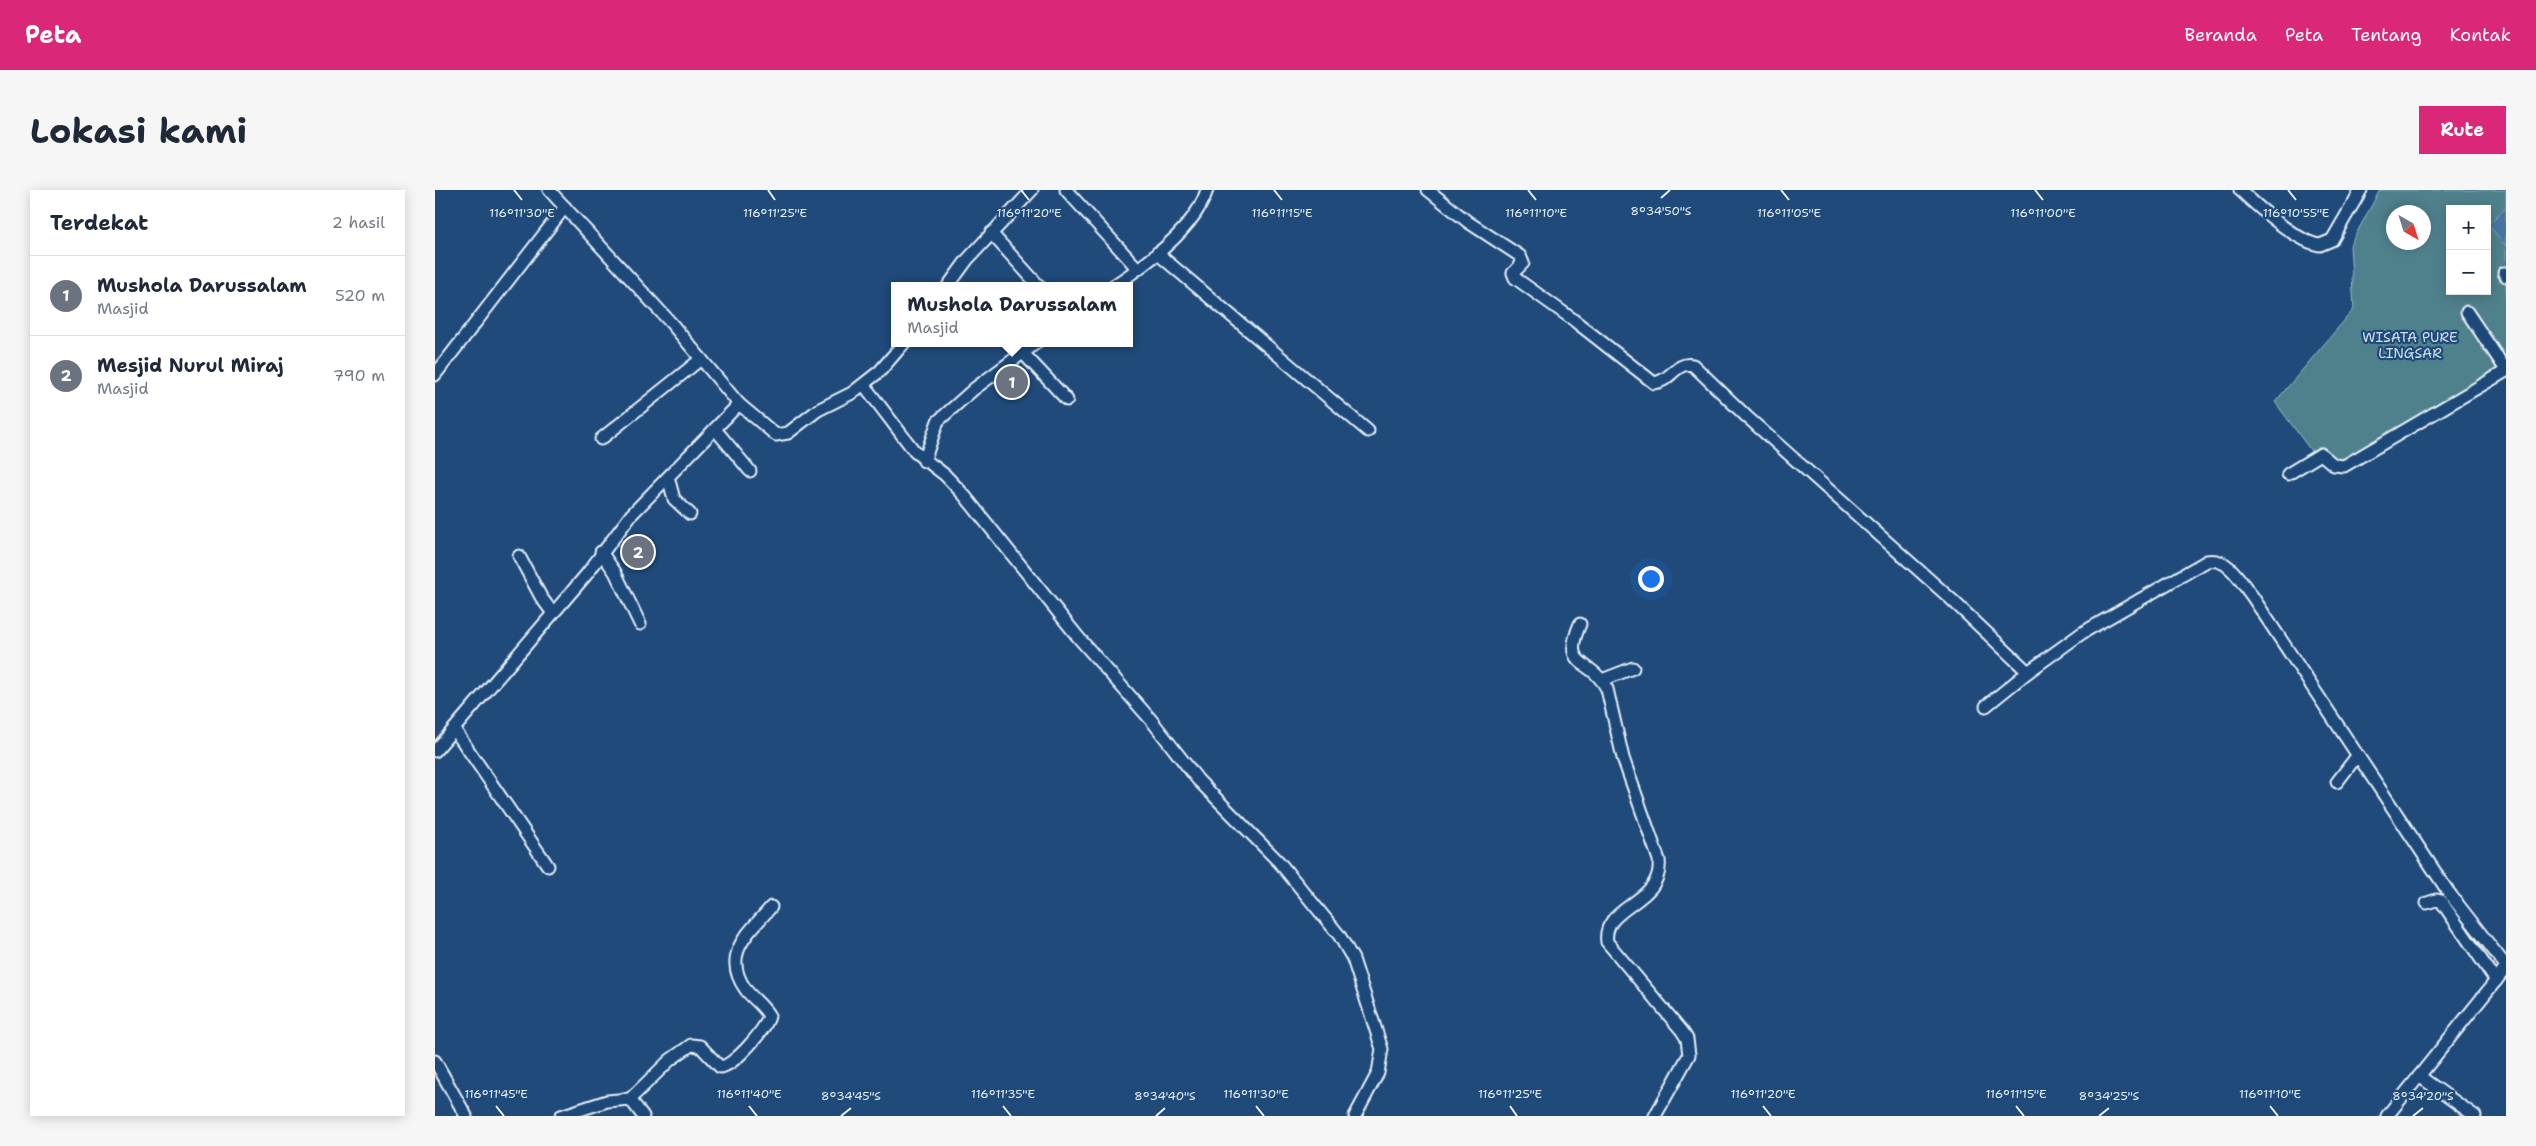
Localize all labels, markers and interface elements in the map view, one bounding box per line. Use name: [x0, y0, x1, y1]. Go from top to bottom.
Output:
text: Peta: [25, 19, 81, 51]
text: Beranda: [2185, 23, 2257, 47]
text: Peta: [2285, 23, 2323, 47]
text: Tentang: [2351, 23, 2422, 47]
text: Kontak: [2450, 23, 2511, 47]
button: Rute: [2419, 106, 2506, 154]
text: Lokasi kami: [30, 107, 247, 154]
text: 8°34'50"S: [1631, 203, 1692, 219]
text: 116°11'30"E: [489, 205, 555, 221]
text: 116°11'25"E: [743, 205, 807, 221]
text: 116°11'20"E: [996, 205, 1062, 221]
text: 116°11'15"E: [1252, 205, 1313, 221]
text: 116°11'10"E: [1505, 205, 1567, 221]
text: 116°11'05"E: [1757, 205, 1821, 221]
text: 116°11'00"E: [2010, 205, 2076, 221]
text: 116°10'55"E: [2263, 205, 2329, 221]
north arrow: [2386, 205, 2431, 250]
map controls: [2446, 205, 2491, 295]
button: +: [2446, 205, 2491, 250]
text: Terdekat: [50, 209, 148, 237]
text: 2 hasil: [332, 212, 385, 233]
button: −: [2446, 250, 2491, 295]
text: Mushola Darussalam: [97, 273, 307, 298]
popup: [891, 282, 1133, 347]
text: 1: [62, 285, 70, 306]
text: 520 m: [335, 285, 385, 306]
text: Mushola Darussalam: [907, 292, 1117, 317]
text: Masjid: [97, 298, 149, 319]
text: Masjid: [907, 317, 959, 338]
park label: WISATA PURE LINGSAR: [2362, 328, 2458, 362]
text: Mesjid Nurul Miraj: [97, 353, 284, 378]
pin: 1: [996, 363, 1028, 401]
text: 2: [60, 365, 72, 386]
text: 790 m: [333, 365, 385, 386]
text: Masjid: [97, 378, 149, 399]
pin: 2: [622, 533, 654, 571]
your location: [1638, 566, 1664, 592]
text: 116°11'45"E: [464, 1086, 528, 1102]
text: 116°11'40"E: [716, 1086, 782, 1102]
text: 116°11'35"E: [971, 1086, 1035, 1102]
text: 116°11'30"E: [1223, 1086, 1289, 1102]
text: 116°11'25"E: [1478, 1086, 1542, 1102]
text: 116°11'20"E: [1730, 1086, 1796, 1102]
text: 116°11'15"E: [1986, 1086, 2047, 1102]
text: 116°11'10"E: [2239, 1086, 2301, 1102]
text: 8°34'45"S: [821, 1088, 881, 1104]
text: 8°34'40"S: [1134, 1088, 1196, 1104]
text: 8°34'25"S: [2079, 1088, 2139, 1104]
text: 8°34'20"S: [2392, 1088, 2454, 1104]

